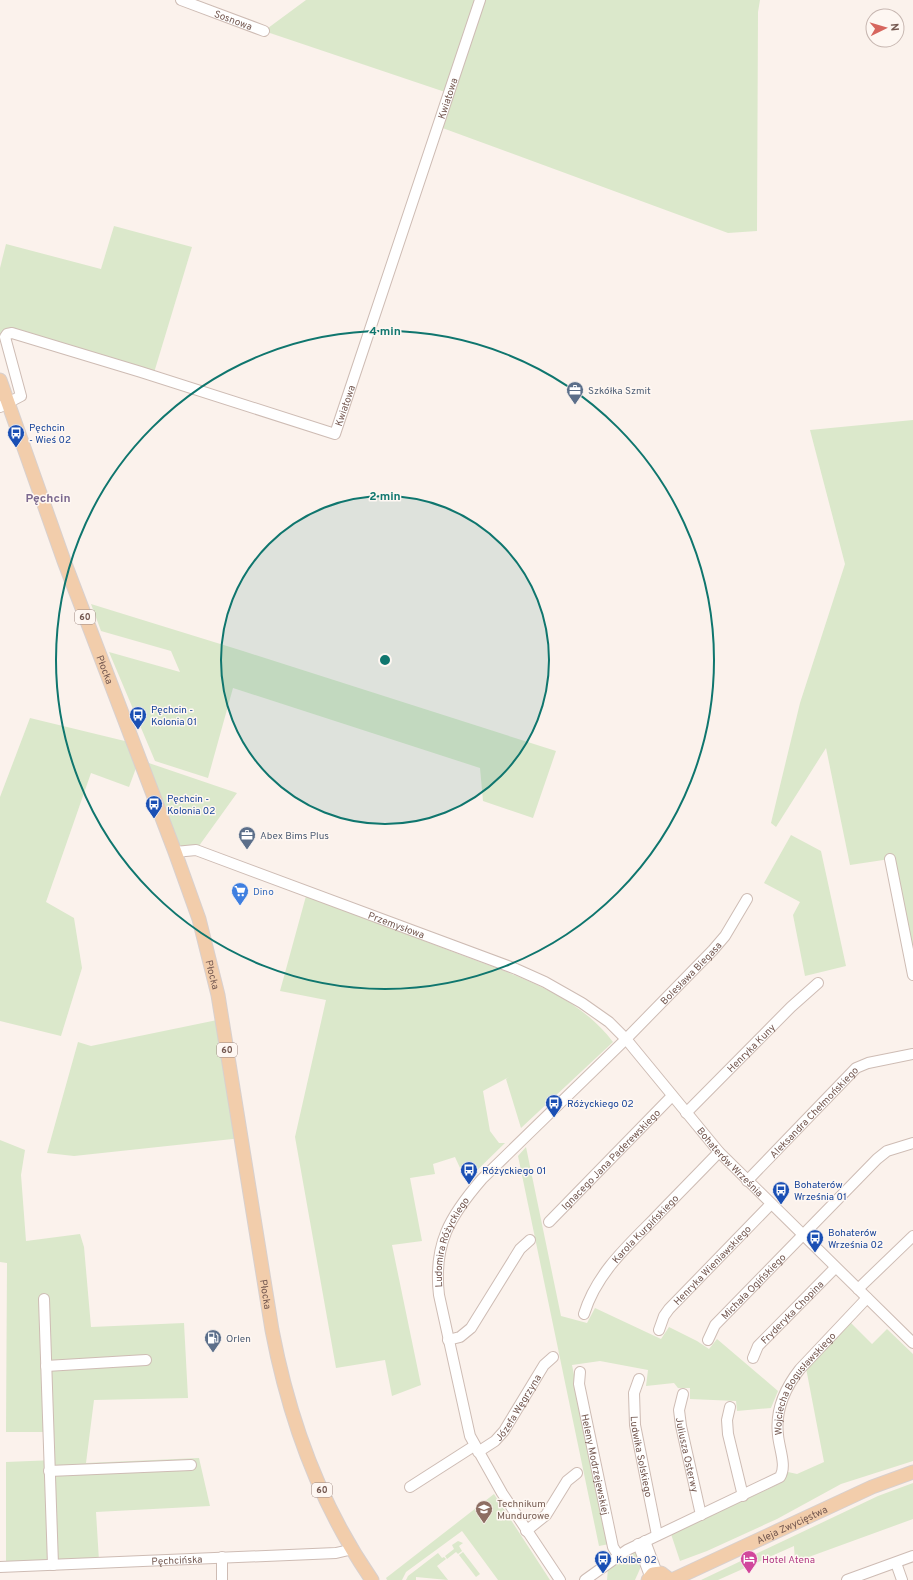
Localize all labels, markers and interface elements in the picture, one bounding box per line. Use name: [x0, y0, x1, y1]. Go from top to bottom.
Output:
street label: Sosnowa: [212, 8, 254, 34]
north arrow: [865, 8, 905, 48]
text: N: [887, 23, 901, 32]
street label: Kwiatowa: [436, 76, 462, 121]
text: 4 min: [369, 324, 401, 340]
office icon: Szkółka Szmit: [565, 380, 585, 405]
street label: Kwiatowa: [333, 384, 359, 428]
place label: Szkółka Szmit: [588, 385, 651, 398]
place label: Pęchcin - Wieś 02: [29, 422, 71, 447]
bus stop icon: Pęchcin - Wieś 02: [6, 423, 26, 448]
text: 2 min: [369, 489, 401, 505]
district label: Pęchcin: [25, 491, 71, 507]
road number: 60: [75, 610, 95, 624]
centre of rings: [378, 653, 392, 667]
street label: Płocka: [93, 654, 115, 686]
place label: Pęchcin - Kolonia 01: [151, 704, 197, 729]
bus stop icon: Pęchcin - Kolonia 01: [128, 705, 148, 730]
place label: Pęchcin - Kolonia 02: [167, 793, 215, 818]
bus stop icon: Pęchcin - Kolonia 02: [144, 794, 164, 819]
office icon: Abex Bims Plus: [237, 825, 257, 850]
place label: Abex Bims Plus: [260, 830, 329, 843]
supermarket icon: Dino: [230, 881, 250, 906]
place label: Dino: [253, 886, 274, 899]
street label: Przemysłowa: [366, 910, 426, 942]
street label: Bolesława Biegasa: [658, 940, 725, 1008]
street label: Płocka: [202, 959, 221, 991]
street label: Henryka Kuny: [725, 1022, 779, 1076]
road number: 60: [217, 1043, 237, 1057]
street label: Aleksandra Chełmońskiego: [768, 1064, 862, 1161]
bus stop icon: Różyckiego 02: [544, 1093, 564, 1118]
place label: Różyckiego 02: [567, 1098, 634, 1111]
street label: Ignacego Jana Paderewskiego: [559, 1107, 664, 1213]
street label: Bohaterów Września: [693, 1125, 765, 1200]
bus stop icon: Różyckiego 01: [459, 1160, 479, 1185]
place label: Różyckiego 01: [482, 1165, 546, 1178]
place label: Bohaterów Września 01: [794, 1179, 847, 1204]
bus stop icon: Bohaterów Września 01: [771, 1180, 791, 1205]
street label: Karola Kurpińskiego: [610, 1192, 682, 1267]
street label: Ludomira Różyckiego: [433, 1195, 473, 1288]
street label: Henryka Wieniawskiego: [671, 1223, 755, 1309]
place label: Bohaterów Września 02: [828, 1227, 883, 1252]
bus stop icon: Bohaterów Września 02: [805, 1228, 825, 1253]
street label: Michała Ogińskiego: [719, 1251, 789, 1323]
street label: Fryderyka Chopina: [759, 1278, 827, 1347]
street label: Płocka: [256, 1279, 274, 1310]
fuel station icon: Orlen: [203, 1328, 223, 1353]
street label: Wojciecha Bogusławskiego: [772, 1330, 840, 1436]
place label: Orlen: [226, 1333, 251, 1346]
street label: Józefa Węgrzyna: [493, 1372, 545, 1444]
street label: Heleny Modrzejewskiej: [577, 1413, 611, 1516]
street label: Ludwika Solskiego: [627, 1416, 654, 1499]
street label: Juliusza Osterwy: [672, 1417, 701, 1494]
road number: 60: [312, 1483, 332, 1497]
place label: Technikum Mundurowe: [497, 1498, 549, 1523]
school or university icon: Technikum Mundurowe: [474, 1499, 494, 1524]
street label: Aleja Zwycięstwa: [755, 1504, 830, 1548]
bus stop icon: Kolbe 02: [593, 1549, 613, 1574]
hotel icon: Hotel Atena: [739, 1549, 759, 1574]
street label: Pęchcińska: [151, 1554, 203, 1569]
place label: Kolbe 02: [616, 1554, 657, 1567]
place label: Hotel Atena: [762, 1554, 815, 1567]

